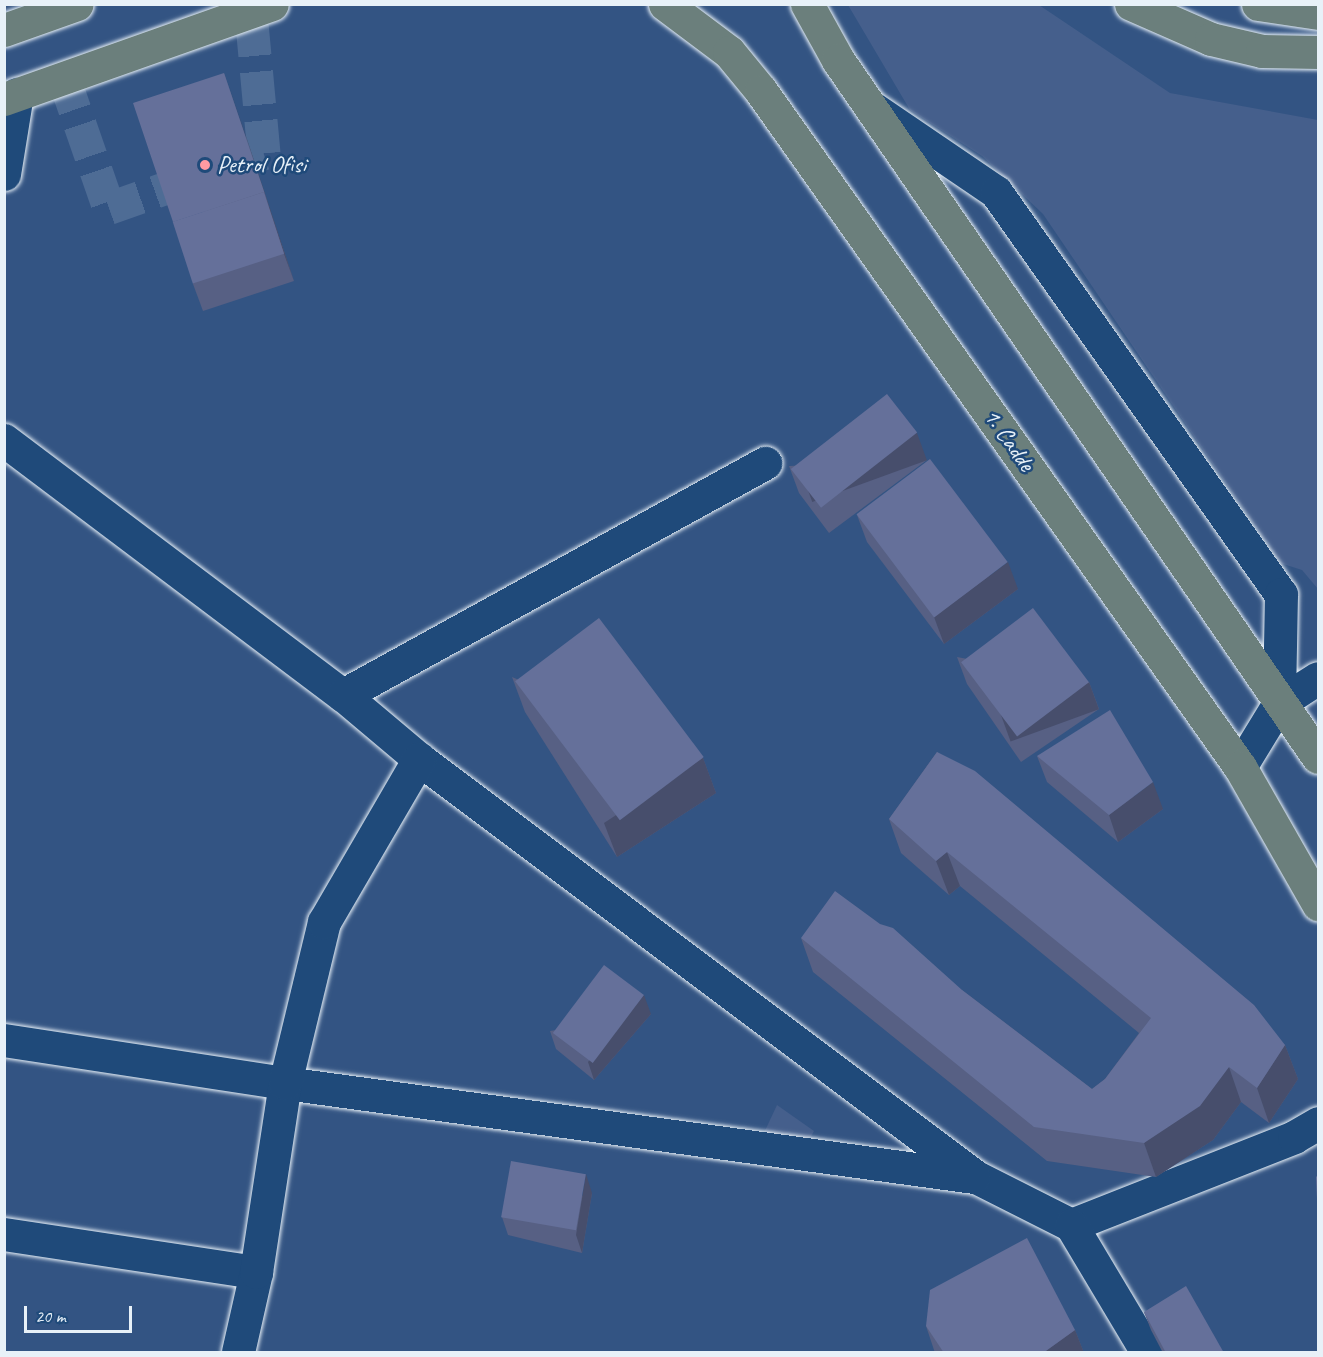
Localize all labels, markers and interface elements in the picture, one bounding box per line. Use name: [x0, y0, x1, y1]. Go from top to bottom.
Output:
place label: Petrol Ofisi: [217, 151, 306, 179]
marker: Petrol Ofisi: [198, 158, 212, 172]
street label: 1. Cadde: [977, 403, 1041, 477]
scale bar: [27, 1294, 135, 1332]
text: 20 m: [35, 1305, 66, 1327]

